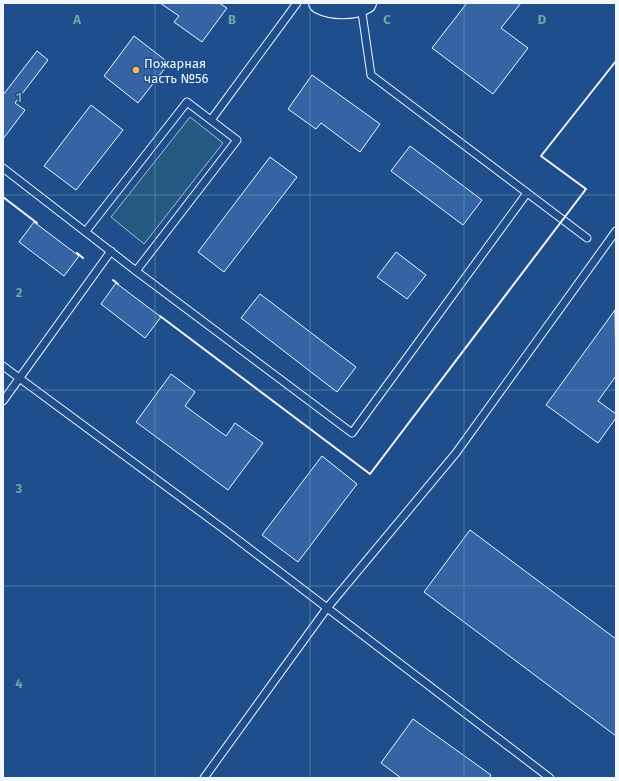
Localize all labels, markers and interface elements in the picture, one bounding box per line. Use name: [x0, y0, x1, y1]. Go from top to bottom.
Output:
text: A: [72, 12, 81, 27]
text: B: [228, 12, 236, 27]
text: C: [383, 12, 391, 27]
text: D: [538, 12, 547, 27]
place label: Пожарная часть №56: [144, 56, 209, 86]
marker: Пожарная часть №56: [131, 65, 141, 75]
text: 1: [16, 90, 22, 105]
text: 2: [16, 285, 23, 300]
text: 3: [15, 481, 23, 496]
text: 4: [15, 676, 23, 691]

